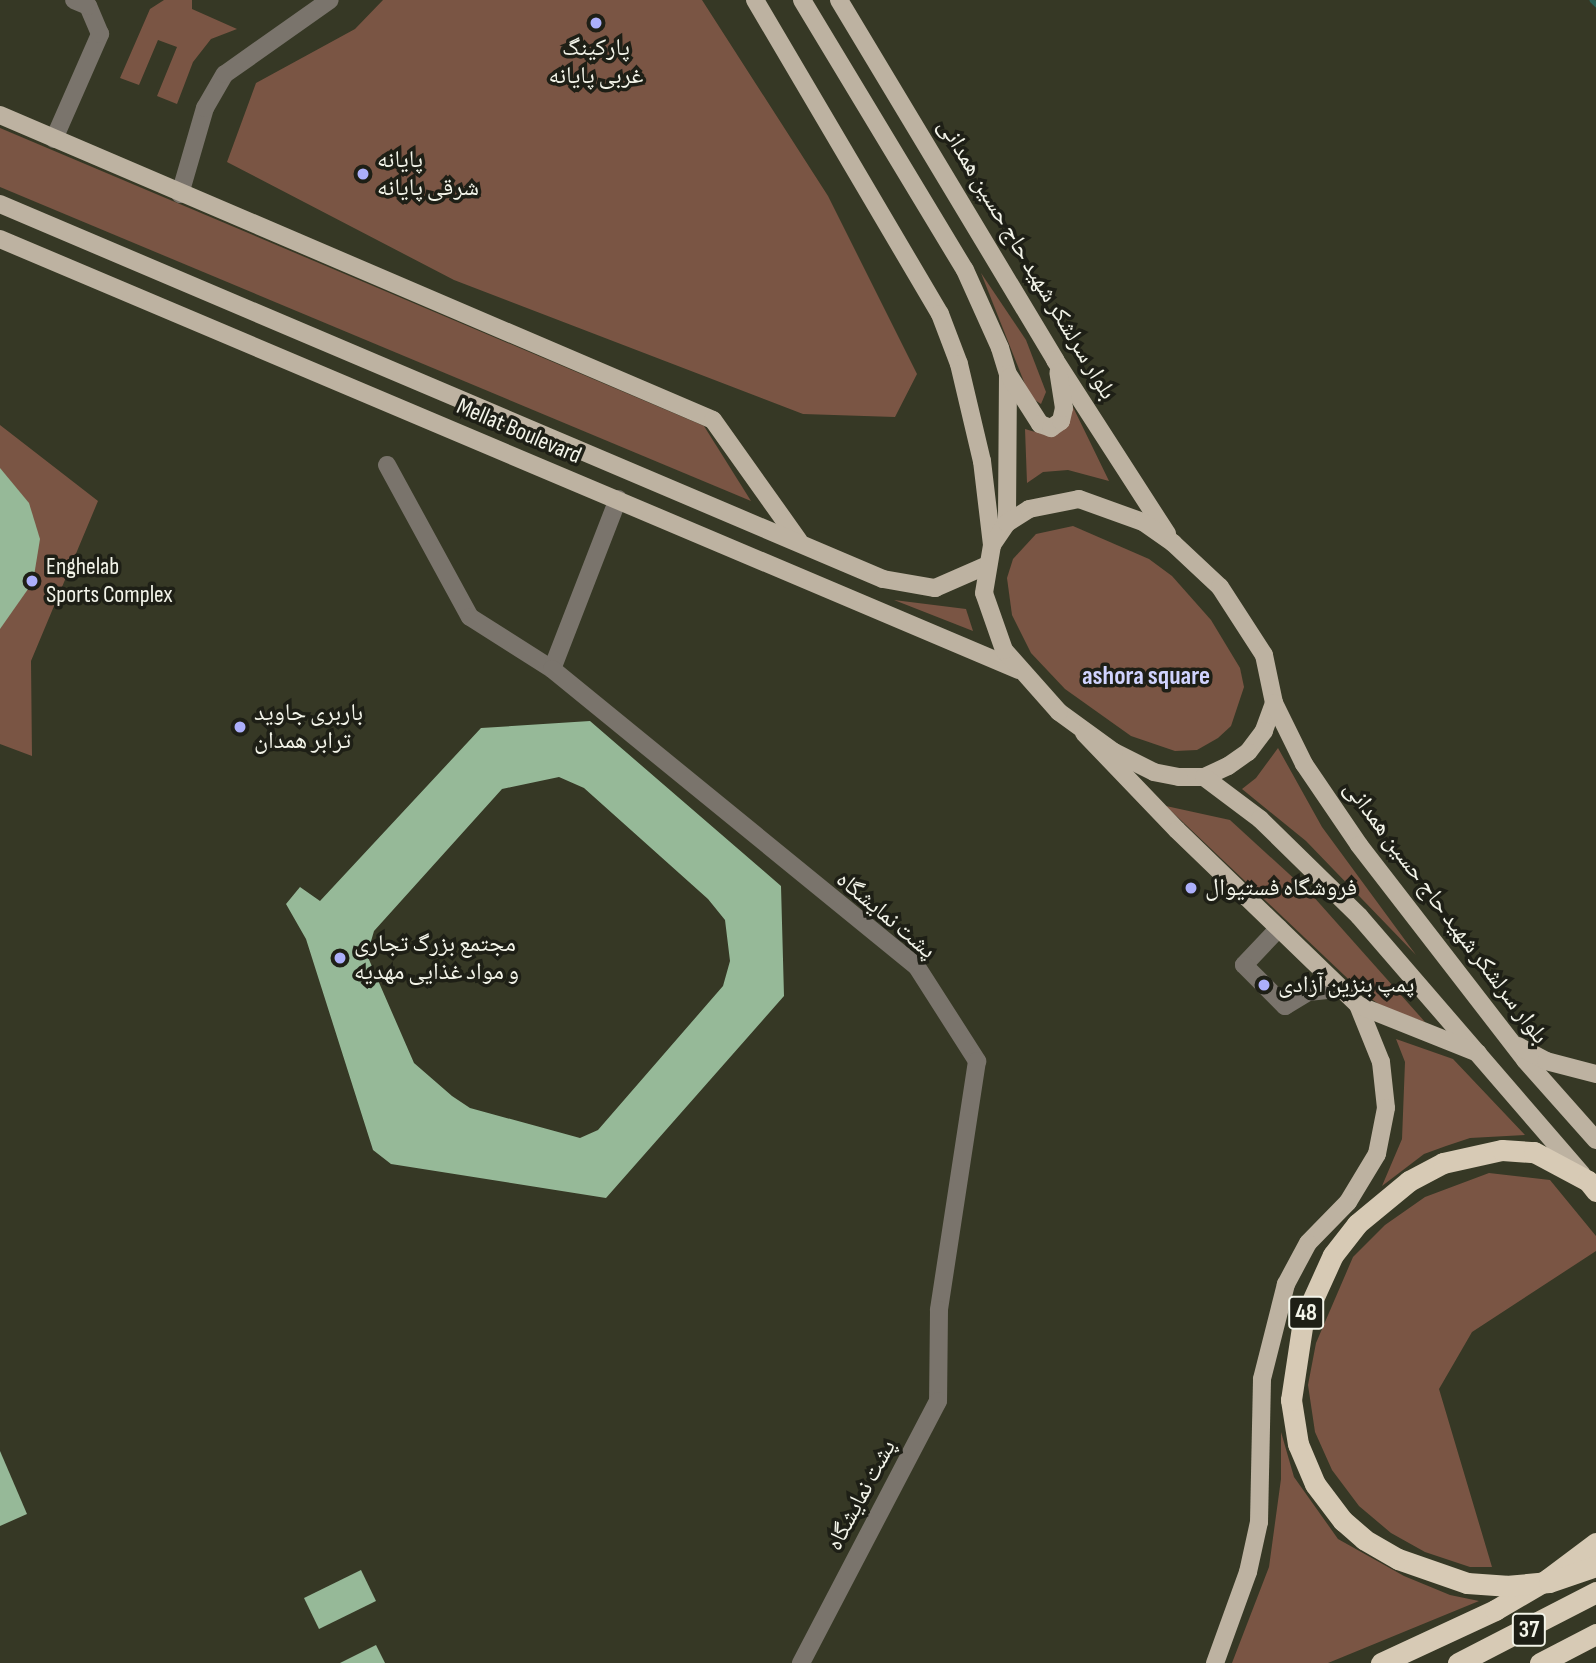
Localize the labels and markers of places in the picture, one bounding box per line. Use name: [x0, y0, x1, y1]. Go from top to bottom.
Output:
marker: پارکینگ غربی پایانه: [588, 15, 604, 31]
place label: پارکینگ غربی پایانه: [549, 34, 643, 90]
place label: پایانه شرقی پایانه: [377, 146, 479, 202]
marker: پایانه شرقی پایانه: [355, 166, 371, 182]
place label: Enghelab Sports Complex: [46, 553, 173, 609]
marker: Enghelab Sports Complex: [24, 573, 40, 589]
place label: باربری جاوید ترابر همدان: [254, 699, 363, 755]
marker: باربری جاوید ترابر همدان: [232, 719, 248, 735]
place label: فروشگاه فستیوال: [1205, 874, 1357, 902]
marker: فروشگاه فستیوال: [1183, 880, 1199, 896]
place label: مجتمع بزرگ تجاری و مواد غذایی مهدیه: [354, 930, 519, 986]
marker: مجتمع بزرگ تجاری و مواد غذایی مهدیه: [332, 950, 348, 966]
place label: پمپ بنزین آزادی: [1278, 971, 1414, 999]
marker: پمپ بنزین آزادی: [1256, 977, 1272, 993]

